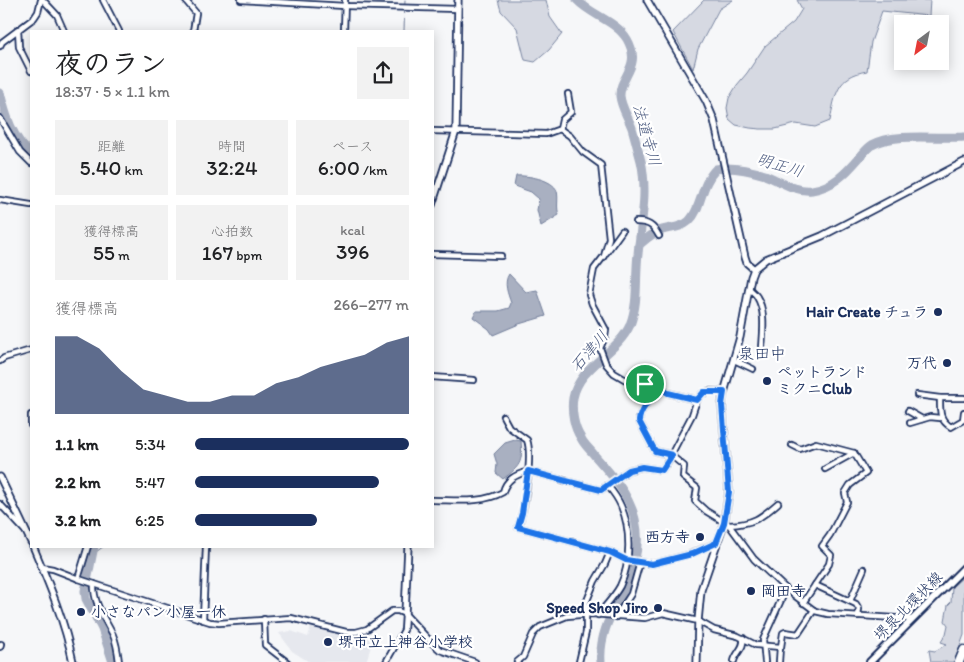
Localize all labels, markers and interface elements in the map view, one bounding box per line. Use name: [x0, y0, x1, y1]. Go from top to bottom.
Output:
north arrow: [894, 15, 949, 70]
map controls: [894, 15, 949, 70]
text: 夜のラン: [55, 46, 167, 80]
button: share: [357, 47, 409, 99]
text: 18:37 · 5 × 1.1 km: [55, 82, 170, 101]
water label: 法道寺川: [629, 102, 665, 168]
text: 距離: [97, 138, 125, 155]
text: 時間: [218, 138, 246, 155]
text: ペース: [332, 138, 373, 155]
water label: 明正川: [754, 149, 806, 181]
text: 5.40: [80, 155, 121, 180]
text: 32:24: [206, 155, 258, 180]
text: 6:00: [318, 155, 360, 180]
text: km: [121, 162, 143, 179]
text: /km: [360, 162, 388, 179]
text: kcal: [340, 222, 365, 239]
text: 獲得標高: [83, 223, 139, 240]
text: 心拍数: [211, 223, 253, 240]
text: 396: [336, 239, 369, 264]
text: 55: [93, 240, 115, 265]
text: 167: [202, 240, 233, 265]
text: m: [115, 247, 130, 264]
text: bpm: [233, 247, 262, 264]
text: 266–277 m: [333, 295, 409, 314]
text: 獲得標高: [55, 299, 119, 318]
place label: Hair Create チュラ: [806, 303, 928, 321]
marker: Hair Create チュラ: [932, 306, 944, 318]
water label: 石津川: [566, 327, 612, 375]
district label: 泉田中: [738, 344, 786, 363]
place label: 万代: [907, 354, 937, 372]
marker: 万代: [941, 357, 953, 369]
pin: [624, 363, 666, 405]
place label: ペットランド ミクニClub: [777, 363, 867, 398]
icon: arrive: [631, 370, 659, 398]
marker: ペットランド ミクニClub: [761, 375, 773, 387]
text: 1.1 km: [55, 435, 99, 454]
text: 5:34: [135, 435, 166, 454]
text: 2.2 km: [55, 473, 101, 492]
text: 5:47: [135, 473, 165, 492]
text: 3.2 km: [55, 511, 101, 530]
text: 6:25: [135, 511, 164, 530]
place label: 西方寺: [645, 528, 690, 546]
marker: 西方寺: [694, 531, 706, 543]
street label: 堺泉北環状線: [870, 568, 946, 644]
place label: 岡田寺: [761, 582, 806, 600]
marker: 岡田寺: [745, 585, 757, 597]
place label: Speed Shop Jiro: [546, 599, 648, 618]
marker: Speed Shop Jiro: [652, 602, 664, 614]
place label: 小さなパン小屋一休: [91, 603, 226, 621]
marker: 小さなパン小屋一休: [75, 606, 87, 618]
place label: 堺市立上神谷小学校: [338, 633, 473, 651]
marker: 堺市立上神谷小学校: [322, 636, 334, 648]

